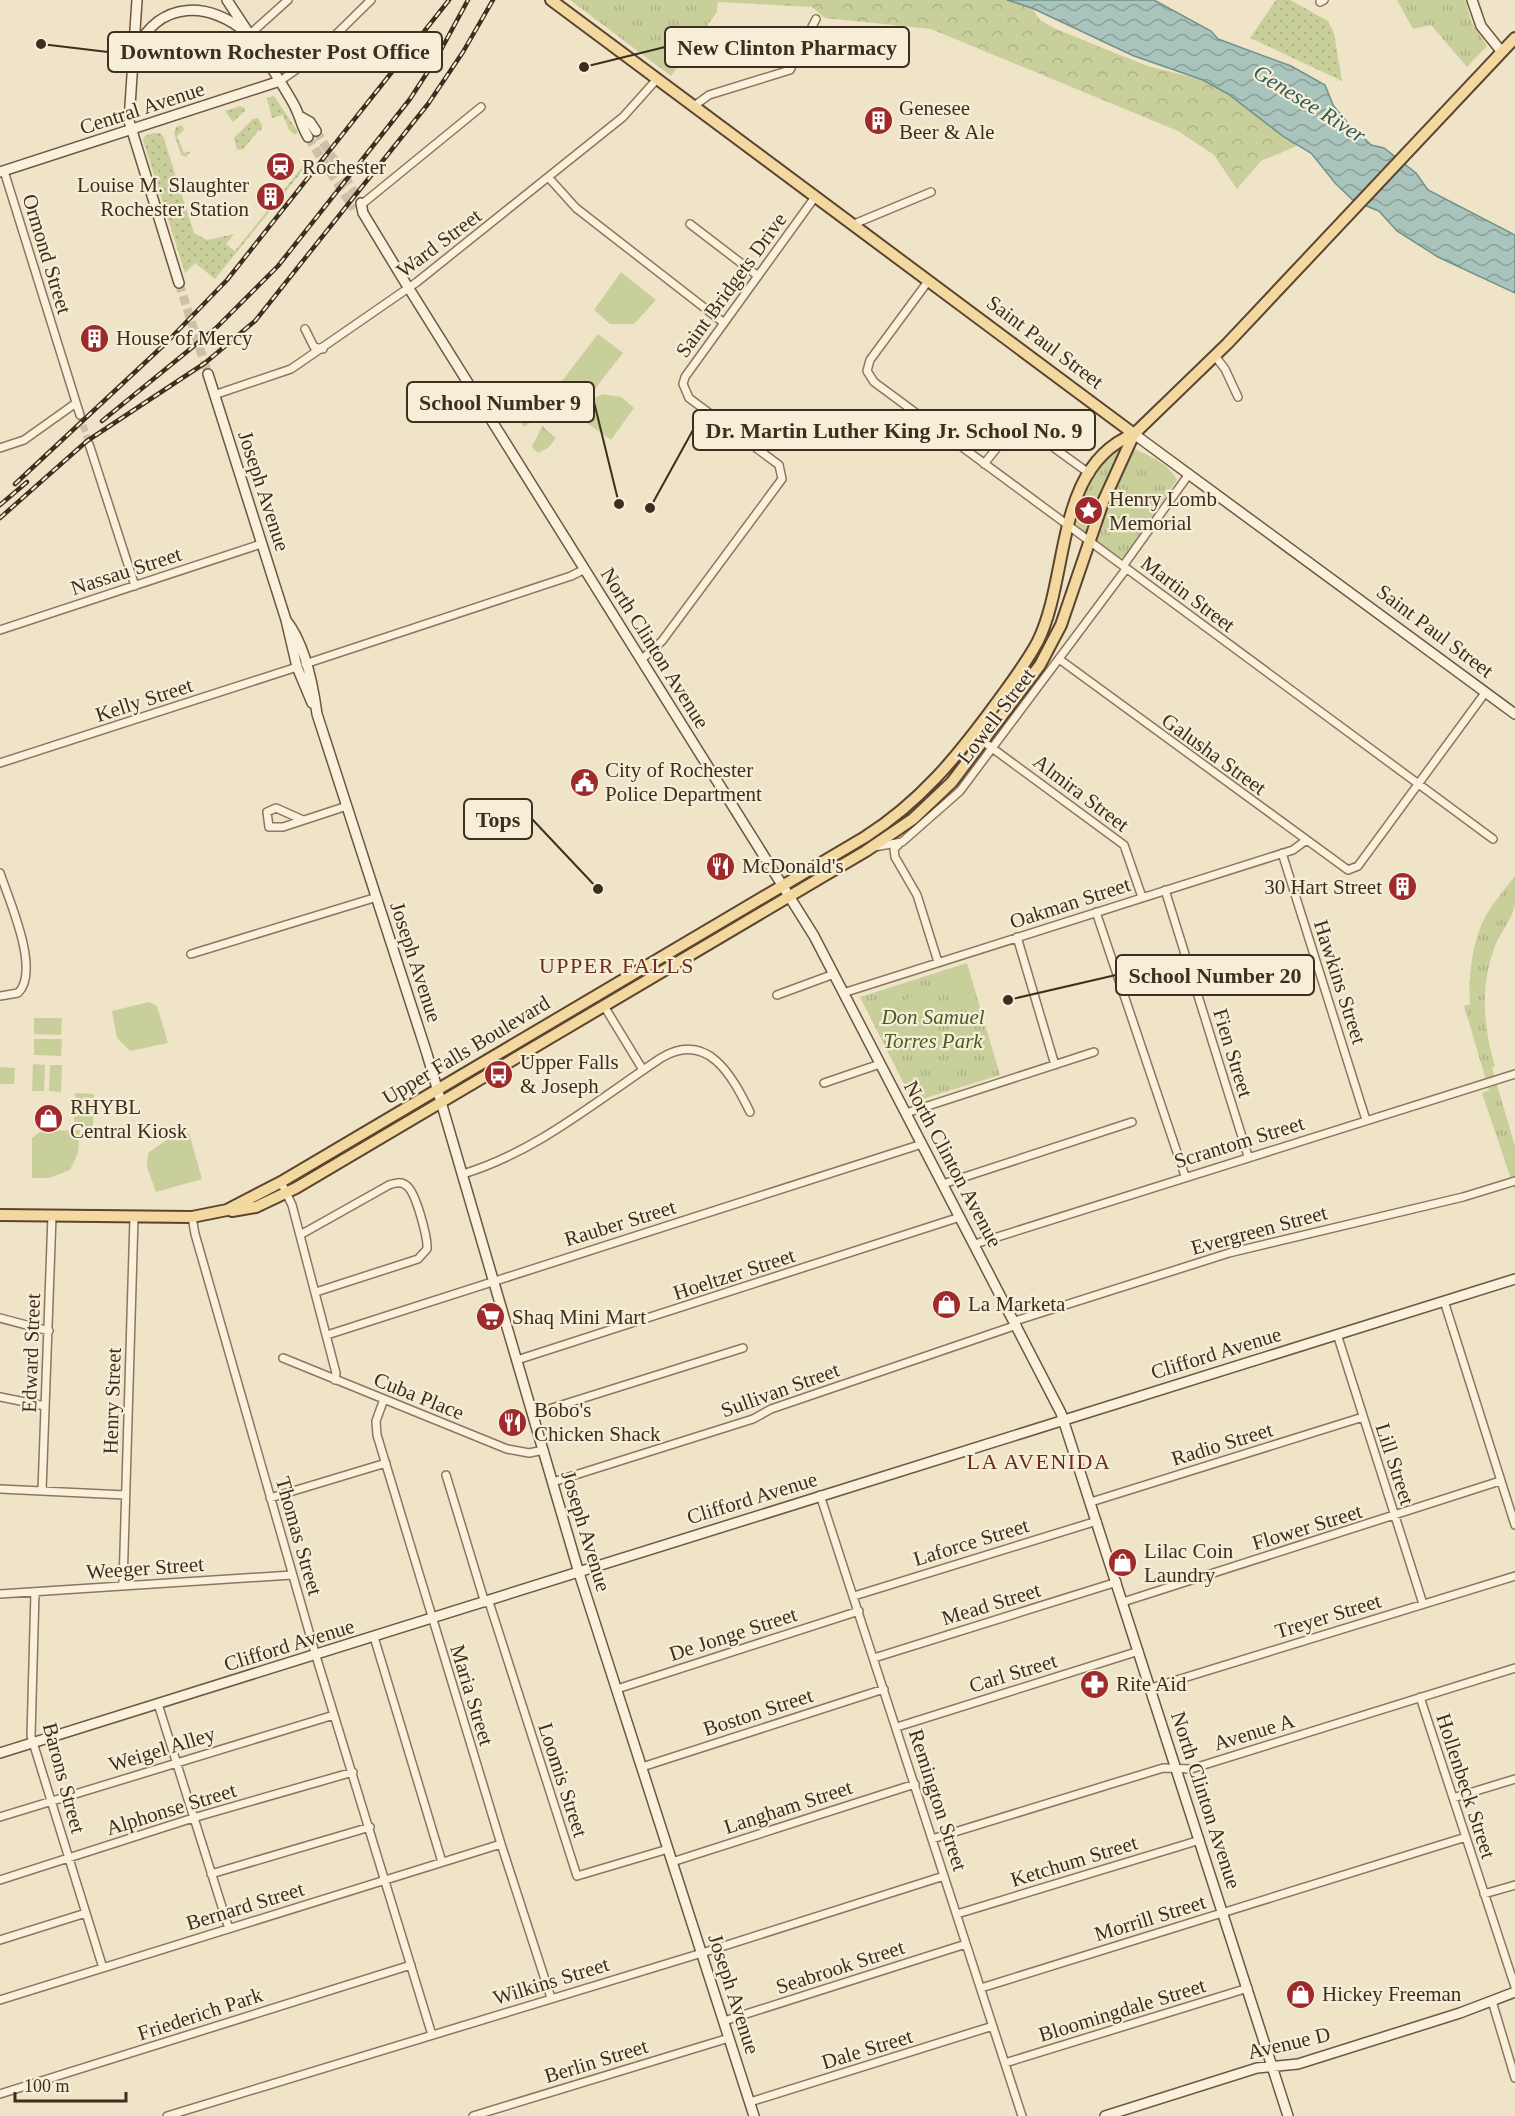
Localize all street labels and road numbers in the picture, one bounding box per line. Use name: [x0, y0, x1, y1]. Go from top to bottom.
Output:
street label: Central Avenue: [77, 77, 207, 139]
street label: Ormond Street: [17, 191, 77, 317]
street label: Ward Street: [392, 203, 486, 282]
street label: Saint Bridgets Drive: [671, 208, 791, 362]
street label: Saint Paul Street: [982, 290, 1108, 394]
street label: Joseph Avenue: [233, 428, 295, 554]
street label: Nassau Street: [68, 542, 184, 600]
street label: Martin Street: [1136, 551, 1240, 637]
street label: North Clinton Avenue: [596, 563, 714, 733]
street label: Saint Paul Street: [1372, 579, 1498, 683]
street label: Lowell Street: [952, 663, 1040, 769]
street label: Kelly Street: [92, 673, 196, 727]
street label: Galusha Street: [1157, 708, 1271, 800]
street label: Almira Street: [1028, 749, 1134, 837]
street label: Oakman Street: [1007, 872, 1133, 934]
street label: Joseph Avenue: [385, 899, 447, 1025]
street label: Hawkins Street: [1309, 917, 1371, 1047]
street label: Upper Falls Boulevard: [378, 990, 555, 1110]
street label: Fien Street: [1208, 1006, 1258, 1100]
street label: North Clinton Avenue: [899, 1077, 1007, 1251]
street label: Scrantom Street: [1171, 1111, 1307, 1173]
street label: Rauber Street: [562, 1195, 679, 1251]
street label: Evergreen Street: [1188, 1200, 1330, 1260]
street label: Hoeltzer Street: [670, 1243, 798, 1305]
street label: Edward Street: [17, 1293, 45, 1413]
street label: Clifford Avenue: [1148, 1322, 1284, 1384]
street label: Henry Street: [98, 1347, 126, 1455]
street label: Sullivan Street: [718, 1357, 843, 1423]
street label: Cuba Place: [370, 1367, 468, 1425]
street label: Radio Street: [1169, 1417, 1276, 1471]
street label: Lill Street: [1371, 1420, 1420, 1508]
street label: Clifford Avenue: [684, 1467, 820, 1529]
street label: Joseph Avenue: [556, 1468, 616, 1594]
street label: Thomas Street: [271, 1474, 327, 1598]
street label: Flower Street: [1249, 1499, 1365, 1555]
street label: Laforce Street: [910, 1513, 1032, 1571]
street label: Weeger Street: [85, 1552, 205, 1584]
street label: Mead Street: [939, 1578, 1043, 1630]
street label: Treyer Street: [1272, 1588, 1384, 1643]
street label: De Jonge Street: [666, 1602, 800, 1666]
street label: Clifford Avenue: [221, 1614, 357, 1676]
street label: Maria Street: [445, 1642, 499, 1749]
street label: Carl Street: [966, 1648, 1060, 1698]
street label: Boston Street: [700, 1683, 816, 1741]
street label: North Clinton Avenue: [1166, 1708, 1246, 1892]
street label: Avenue A: [1211, 1708, 1298, 1756]
street label: Hollenbeck Street: [1431, 1710, 1501, 1862]
street label: Barons Street: [38, 1720, 90, 1836]
street label: Loomis Street: [533, 1720, 593, 1840]
street label: Weigel Alley: [106, 1721, 218, 1777]
street label: Remington Street: [904, 1726, 972, 1874]
street label: Langham Street: [721, 1775, 855, 1839]
street label: Alphonse Street: [103, 1778, 239, 1840]
street label: Ketchum Street: [1008, 1830, 1140, 1892]
street label: Bernard Street: [183, 1877, 307, 1935]
street label: Morrill Street: [1092, 1890, 1209, 1946]
street label: Joseph Avenue: [703, 1931, 765, 2057]
street label: Seabrook Street: [773, 1935, 907, 1999]
street label: Wilkins Street: [490, 1952, 612, 2010]
street label: Bloomingdale Street: [1036, 1973, 1208, 2047]
street label: Friederich Park: [134, 1982, 266, 2046]
street label: Avenue D: [1245, 2022, 1333, 2064]
street label: Dale Street: [819, 2024, 916, 2074]
street label: Berlin Street: [541, 2034, 651, 2088]

